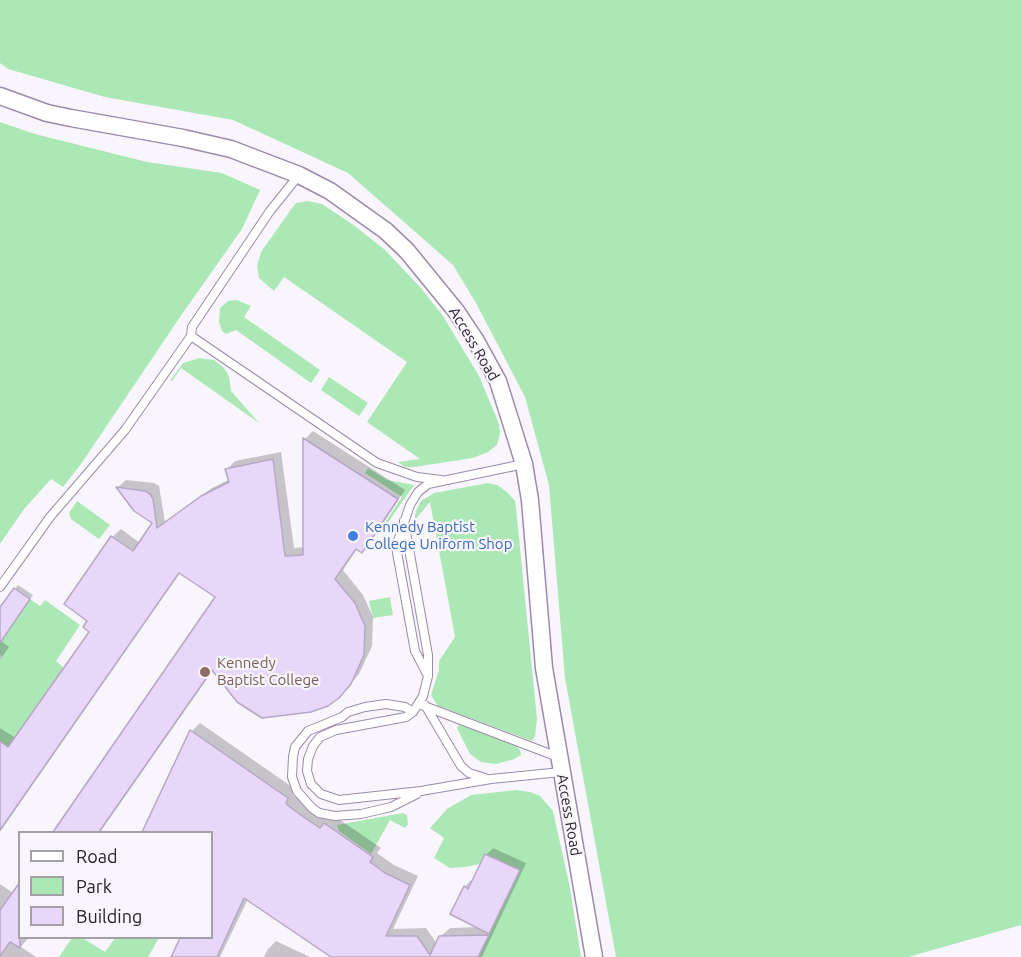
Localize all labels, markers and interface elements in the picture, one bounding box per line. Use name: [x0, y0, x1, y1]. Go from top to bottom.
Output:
street label: Access Road: [445, 304, 503, 384]
place label: Kennedy Baptist College Uniform Shop: [365, 518, 512, 553]
marker: Kennedy Baptist College Uniform Shop: [346, 529, 360, 543]
place label: Kennedy Baptist College: [217, 654, 319, 689]
marker: Kennedy Baptist College: [198, 665, 212, 679]
street label: Access Road: [553, 773, 585, 857]
legend: [18, 831, 213, 939]
text: Road: [76, 846, 118, 866]
text: Park: [76, 876, 112, 896]
text: Building: [76, 906, 142, 926]

